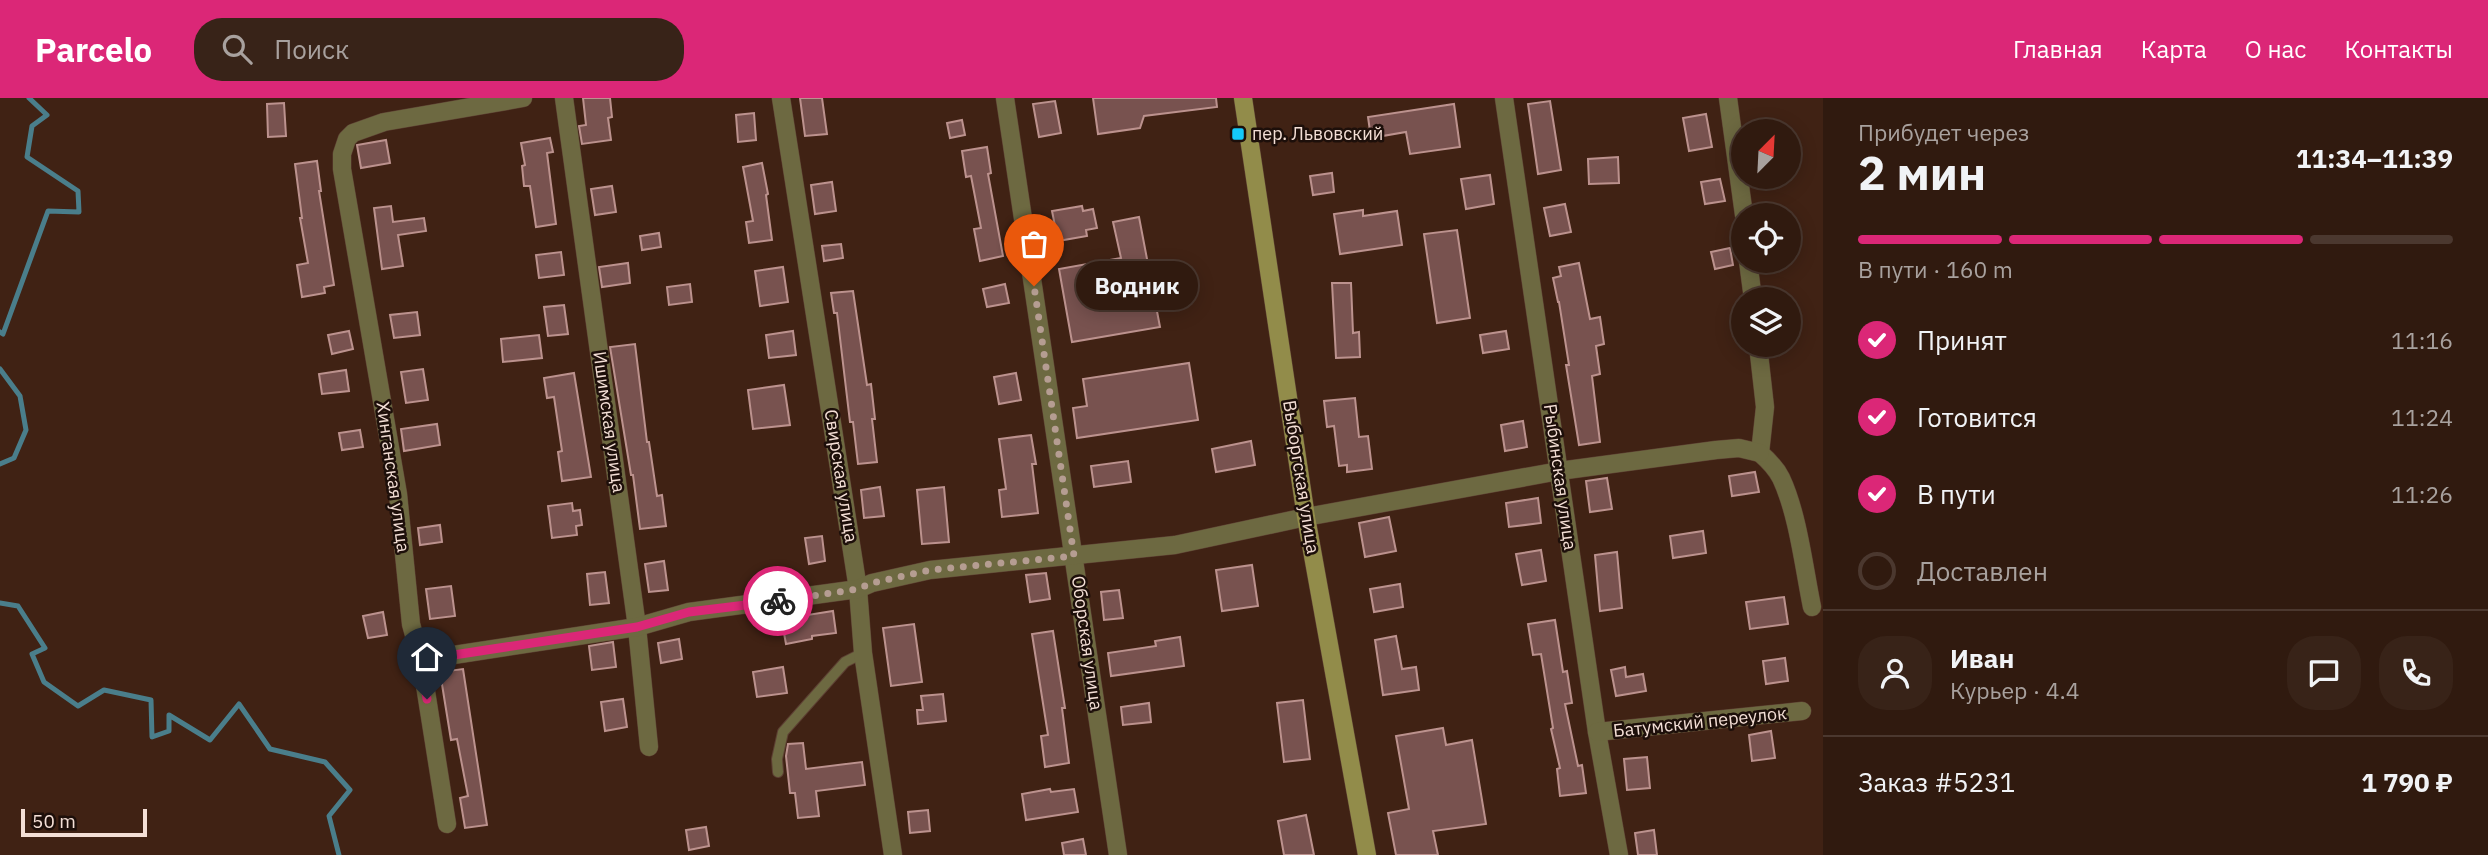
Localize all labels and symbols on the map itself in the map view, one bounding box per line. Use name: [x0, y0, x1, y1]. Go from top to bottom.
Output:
north arrow: [1731, 119, 1801, 189]
place label: пер. Львовский: [1252, 122, 1383, 145]
marker: пер. Львовский: [1230, 126, 1246, 142]
pin: [1004, 214, 1064, 286]
callout: Водник: [1076, 262, 1198, 310]
street label: Ишимская улица: [588, 350, 631, 494]
street label: Выборгская улица: [1278, 399, 1325, 556]
street label: Хинганская улица: [372, 400, 416, 554]
street label: Рыбинская улица: [1539, 402, 1582, 552]
street label: Свирская улица: [820, 408, 863, 544]
courier: [743, 566, 813, 636]
street label: Оборская улица: [1067, 574, 1108, 712]
pin: [397, 627, 457, 699]
street label: Батумский переулок: [1612, 701, 1788, 742]
scale bar: [21, 806, 147, 838]

